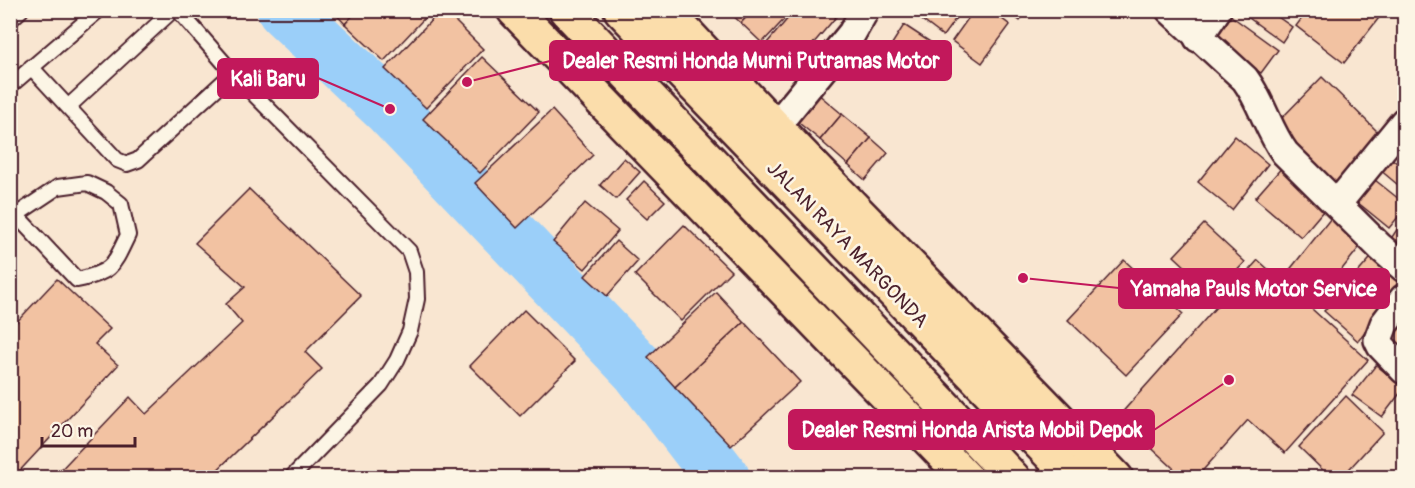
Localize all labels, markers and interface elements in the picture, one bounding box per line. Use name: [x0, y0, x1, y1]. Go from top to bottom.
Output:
callout: Dealer Resmi Honda Murni Putramas Motor: [550, 41, 951, 80]
text: Dealer Resmi Honda Murni Putramas Motor: [562, 48, 940, 75]
callout: Kali Baru: [218, 59, 318, 98]
text: Kali Baru: [230, 66, 306, 93]
street label: JALAN RAYA MARGONDA: [761, 156, 934, 333]
callout: Yamaha Pauls Motor Service: [1119, 269, 1389, 308]
text: Yamaha Pauls Motor Service: [1130, 276, 1378, 303]
scale bar: [42, 410, 135, 448]
callout: Dealer Resmi Honda Arista Mobil Depok: [789, 410, 1154, 449]
text: Dealer Resmi Honda Arista Mobil Depok: [802, 417, 1143, 444]
text: 20 m: [51, 420, 93, 443]

